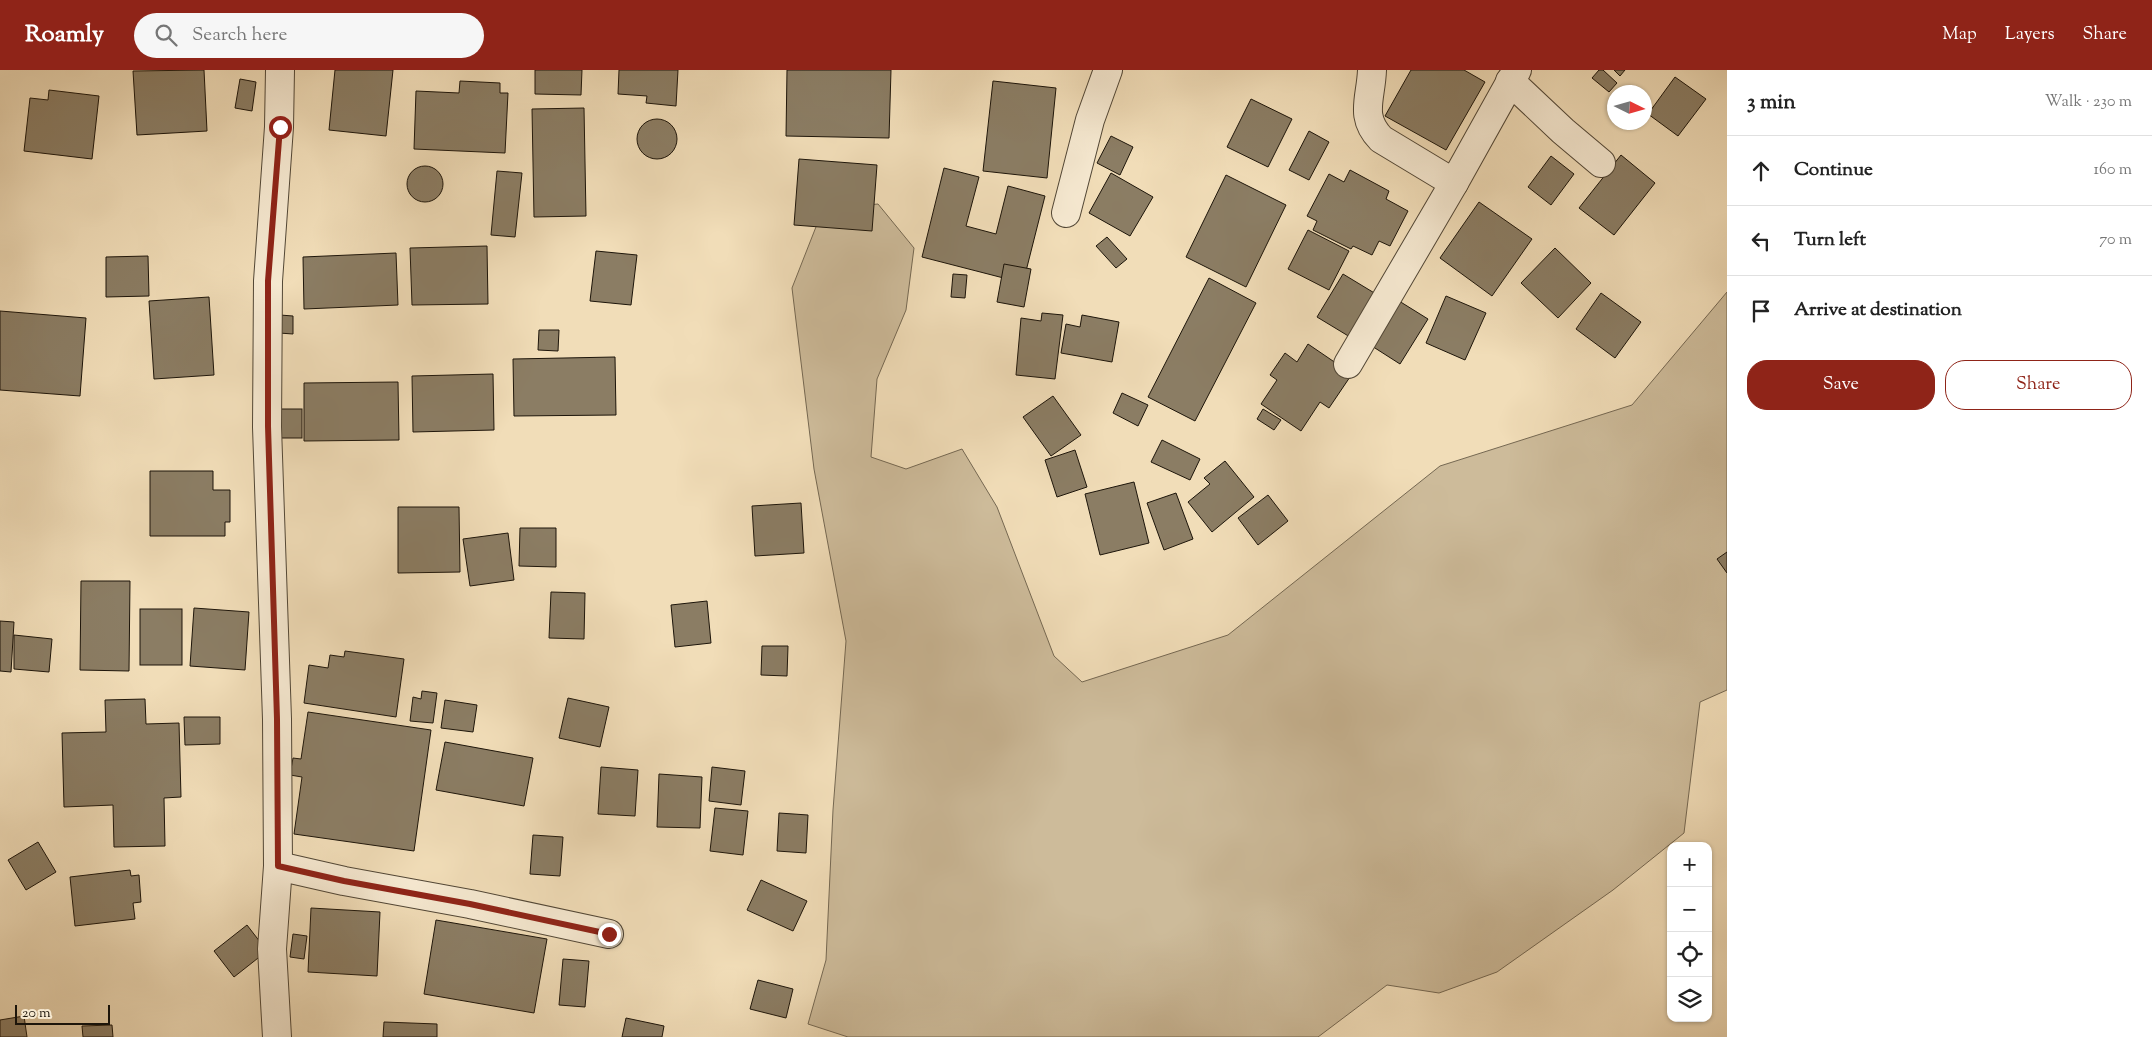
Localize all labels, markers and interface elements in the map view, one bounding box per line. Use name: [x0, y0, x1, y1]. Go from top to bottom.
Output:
search box: [134, 13, 484, 58]
text: Roamly: [25, 18, 104, 52]
icon: search: [152, 21, 180, 49]
text: Search here: [192, 22, 287, 49]
text: Map: [1942, 22, 1977, 48]
text: Layers: [2005, 22, 2055, 48]
text: Share: [2083, 22, 2127, 48]
north arrow: [1607, 85, 1652, 130]
text: 3 min: [1747, 88, 1796, 118]
text: Walk · 230 m: [2045, 91, 2132, 114]
route start: [269, 116, 292, 139]
icon: ahead: [1747, 157, 1775, 185]
text: Continue: [1794, 157, 1873, 184]
text: 160 m: [2094, 159, 2132, 182]
icon: left: [1747, 227, 1775, 255]
text: Turn left: [1794, 227, 1866, 254]
text: 70 m: [2099, 229, 2132, 252]
icon: arrive: [1747, 297, 1775, 325]
text: Arrive at destination: [1794, 297, 1962, 324]
button: Save: [1747, 360, 1935, 410]
button: Share: [1945, 360, 2132, 410]
map controls: [1667, 842, 1712, 1022]
button: +: [1667, 842, 1712, 887]
button: −: [1667, 887, 1712, 932]
route end: [598, 923, 621, 946]
button: locate: [1667, 932, 1712, 977]
button: layers: [1667, 977, 1712, 1022]
scale bar: [15, 1002, 110, 1025]
text: 20 m: [22, 1004, 51, 1024]

